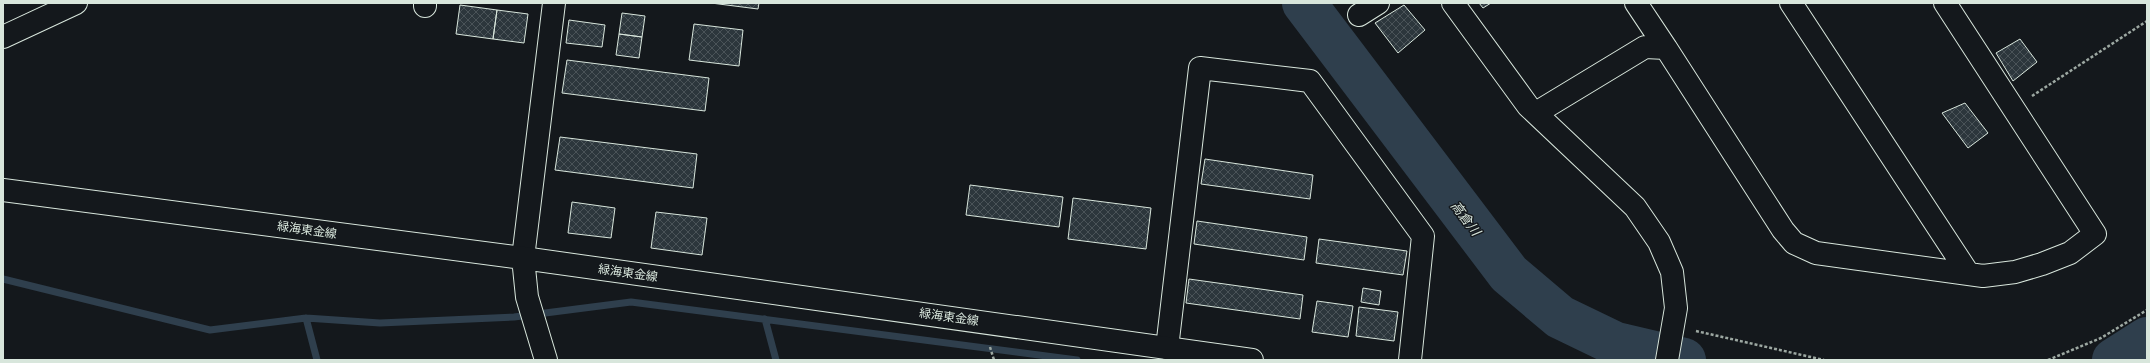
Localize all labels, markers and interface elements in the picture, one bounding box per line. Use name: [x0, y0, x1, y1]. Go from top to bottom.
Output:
water label: 高倉川: [1447, 197, 1486, 241]
street label: 緑海東金線: [276, 218, 338, 241]
street label: 緑海東金線: [597, 261, 659, 284]
street label: 緑海東金線: [918, 305, 980, 328]

